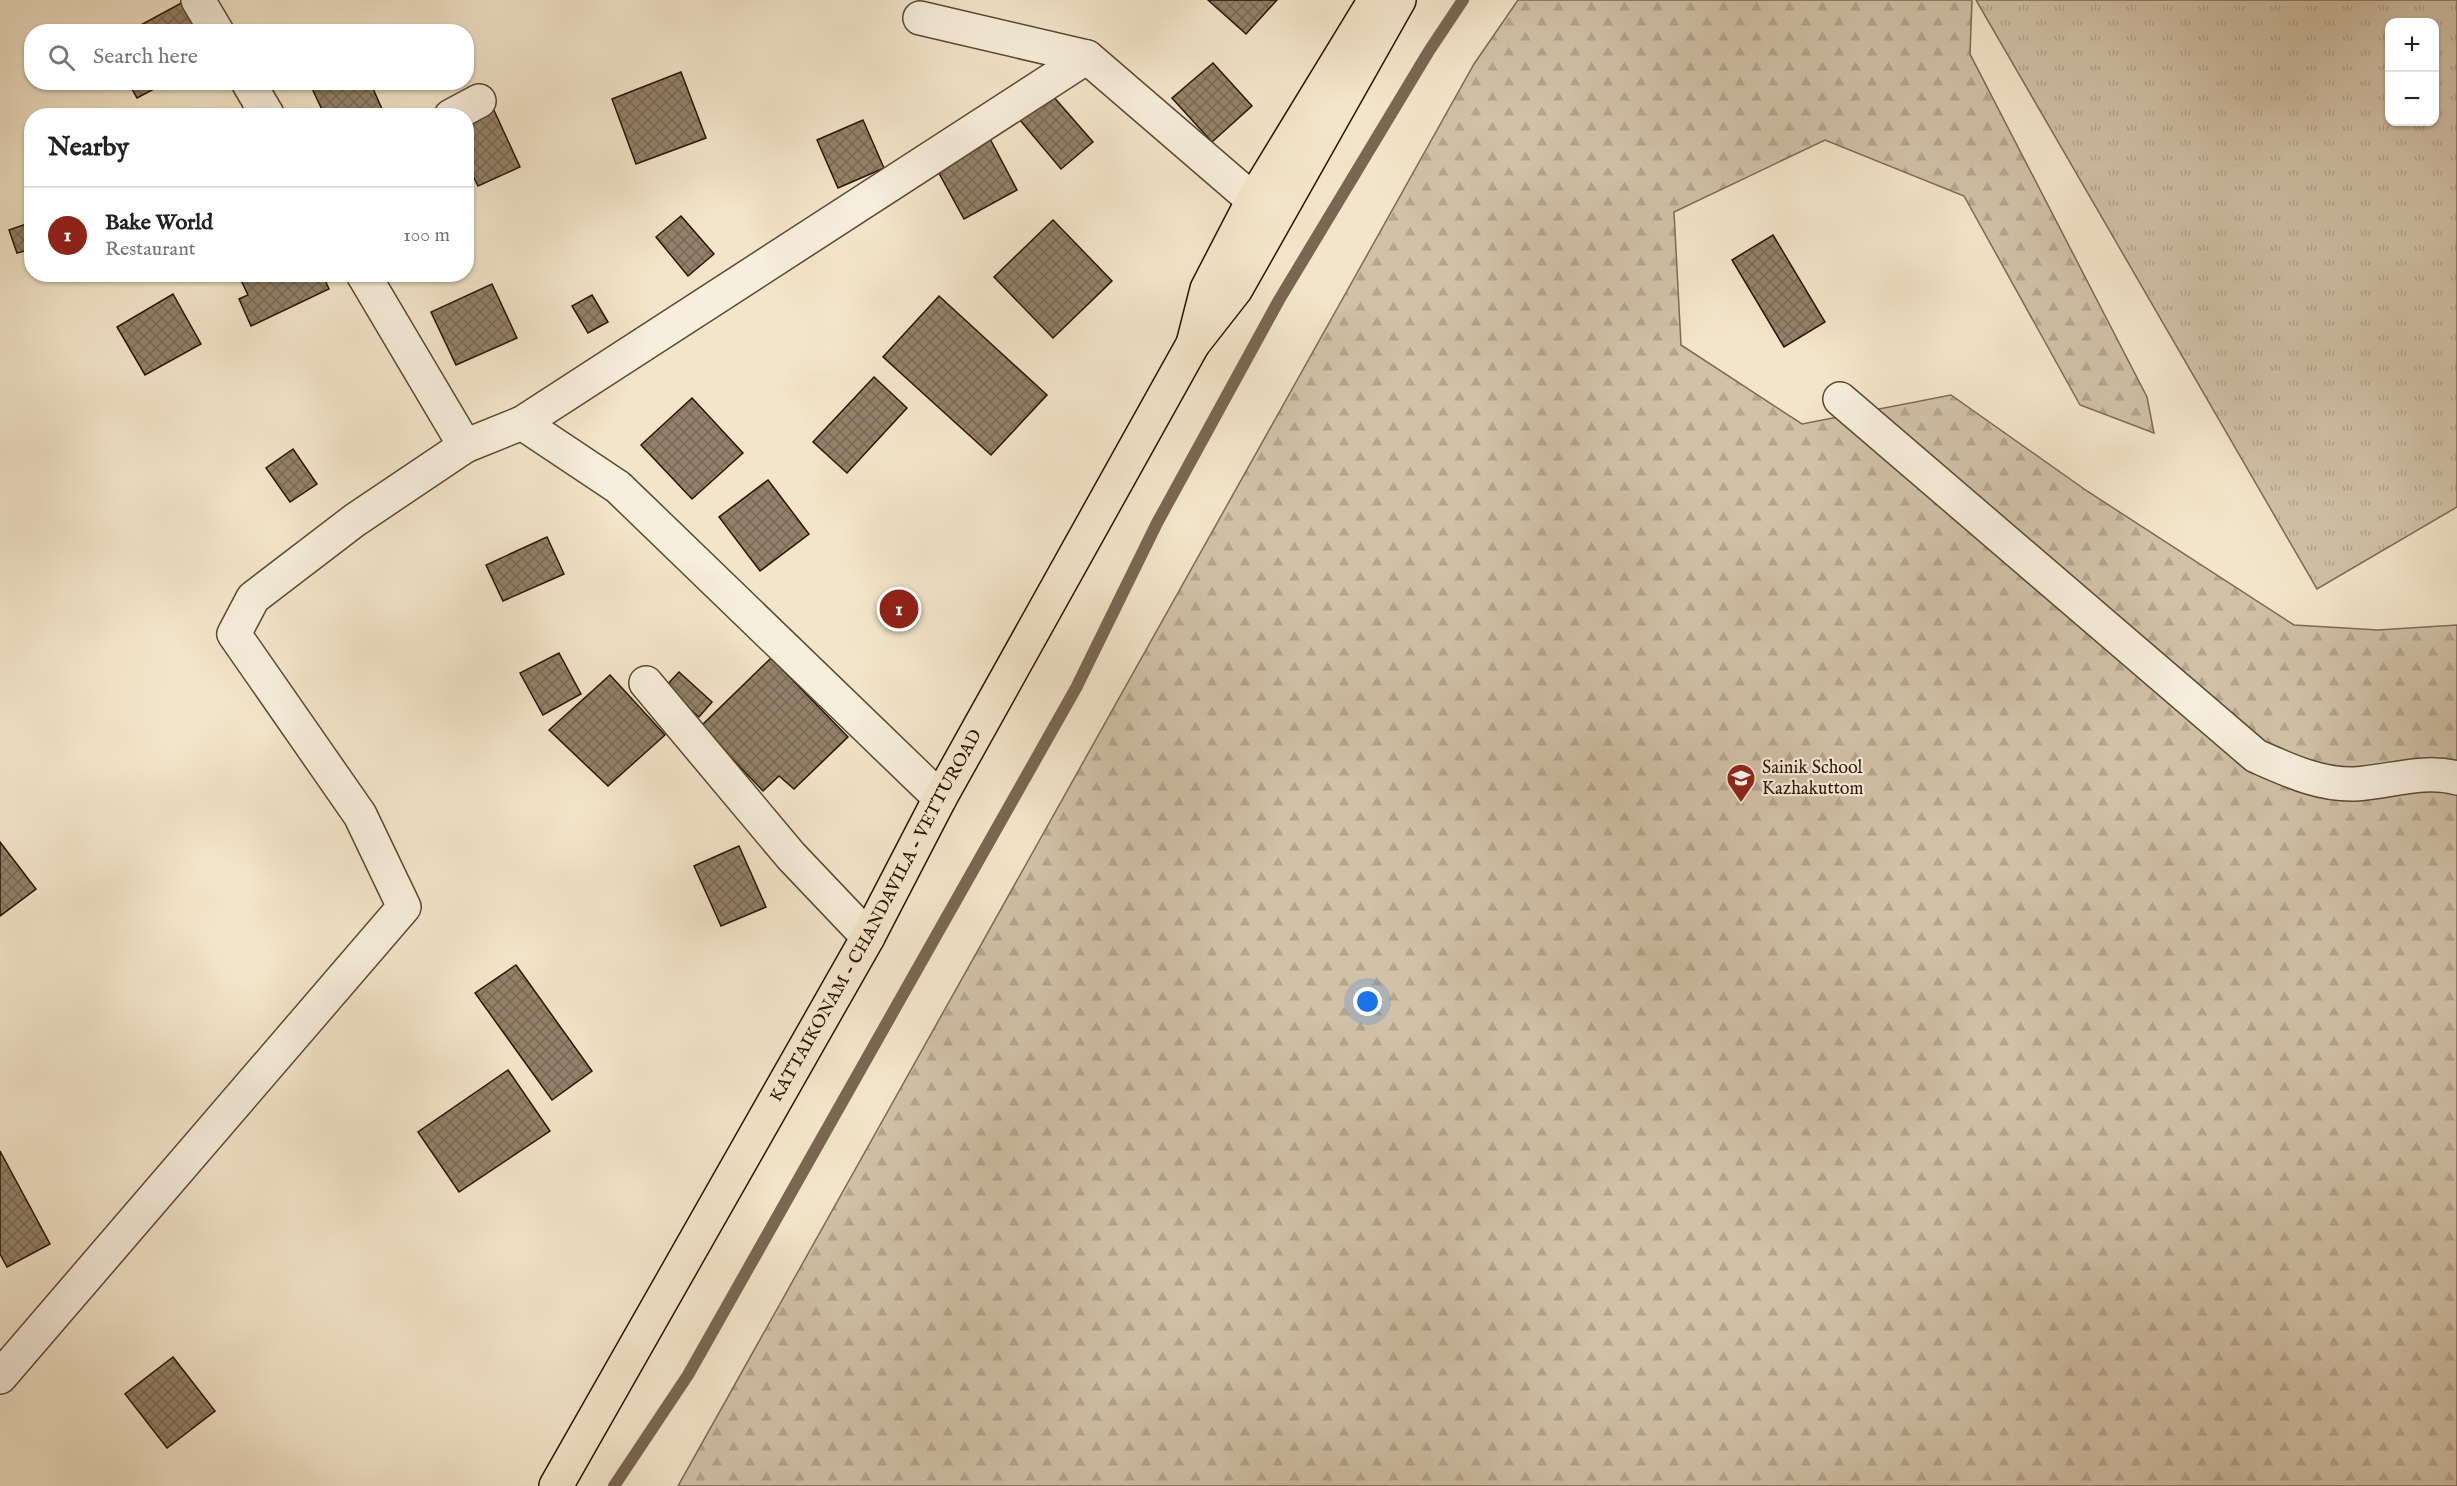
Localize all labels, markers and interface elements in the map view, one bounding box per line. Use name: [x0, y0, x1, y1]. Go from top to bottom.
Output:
map controls: [2385, 18, 2439, 126]
button: +: [2385, 18, 2439, 72]
search box: [24, 24, 474, 90]
icon: search: [45, 41, 78, 74]
text: Search here: [93, 43, 198, 71]
button: −: [2385, 72, 2439, 126]
text: Nearby: [48, 131, 129, 164]
text: Bake World: [105, 209, 213, 237]
text: 1: [64, 223, 71, 248]
text: 100 m: [403, 223, 450, 248]
text: Restaurant: [105, 237, 196, 262]
pin: 1: [880, 586, 918, 632]
street label: KATTAIKONAM - CHANDAVILA - VETTUROAD: [765, 725, 987, 1106]
place label: Sainik School Kazhakuttom: [1762, 757, 1863, 801]
school or university icon: Sainik School Kazhakuttom: [1725, 762, 1757, 804]
your location: [1353, 987, 1382, 1016]

